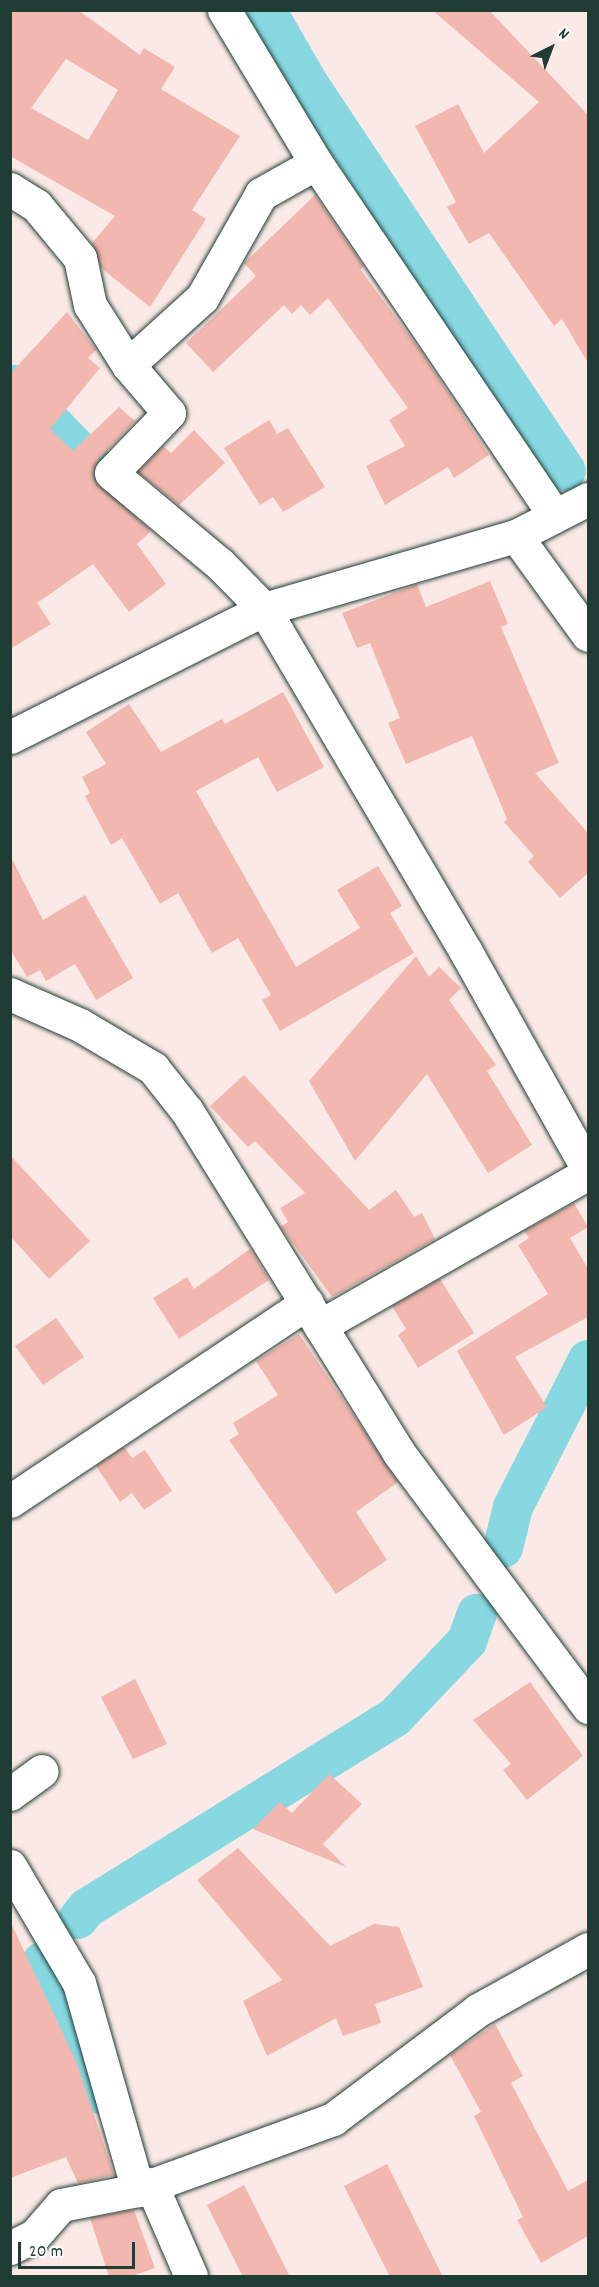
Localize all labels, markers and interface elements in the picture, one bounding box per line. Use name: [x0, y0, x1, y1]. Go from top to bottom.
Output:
north arrow: [521, 18, 581, 78]
text: N: [553, 23, 574, 45]
scale bar: [21, 2230, 138, 2268]
text: 20 m: [29, 2240, 63, 2265]

